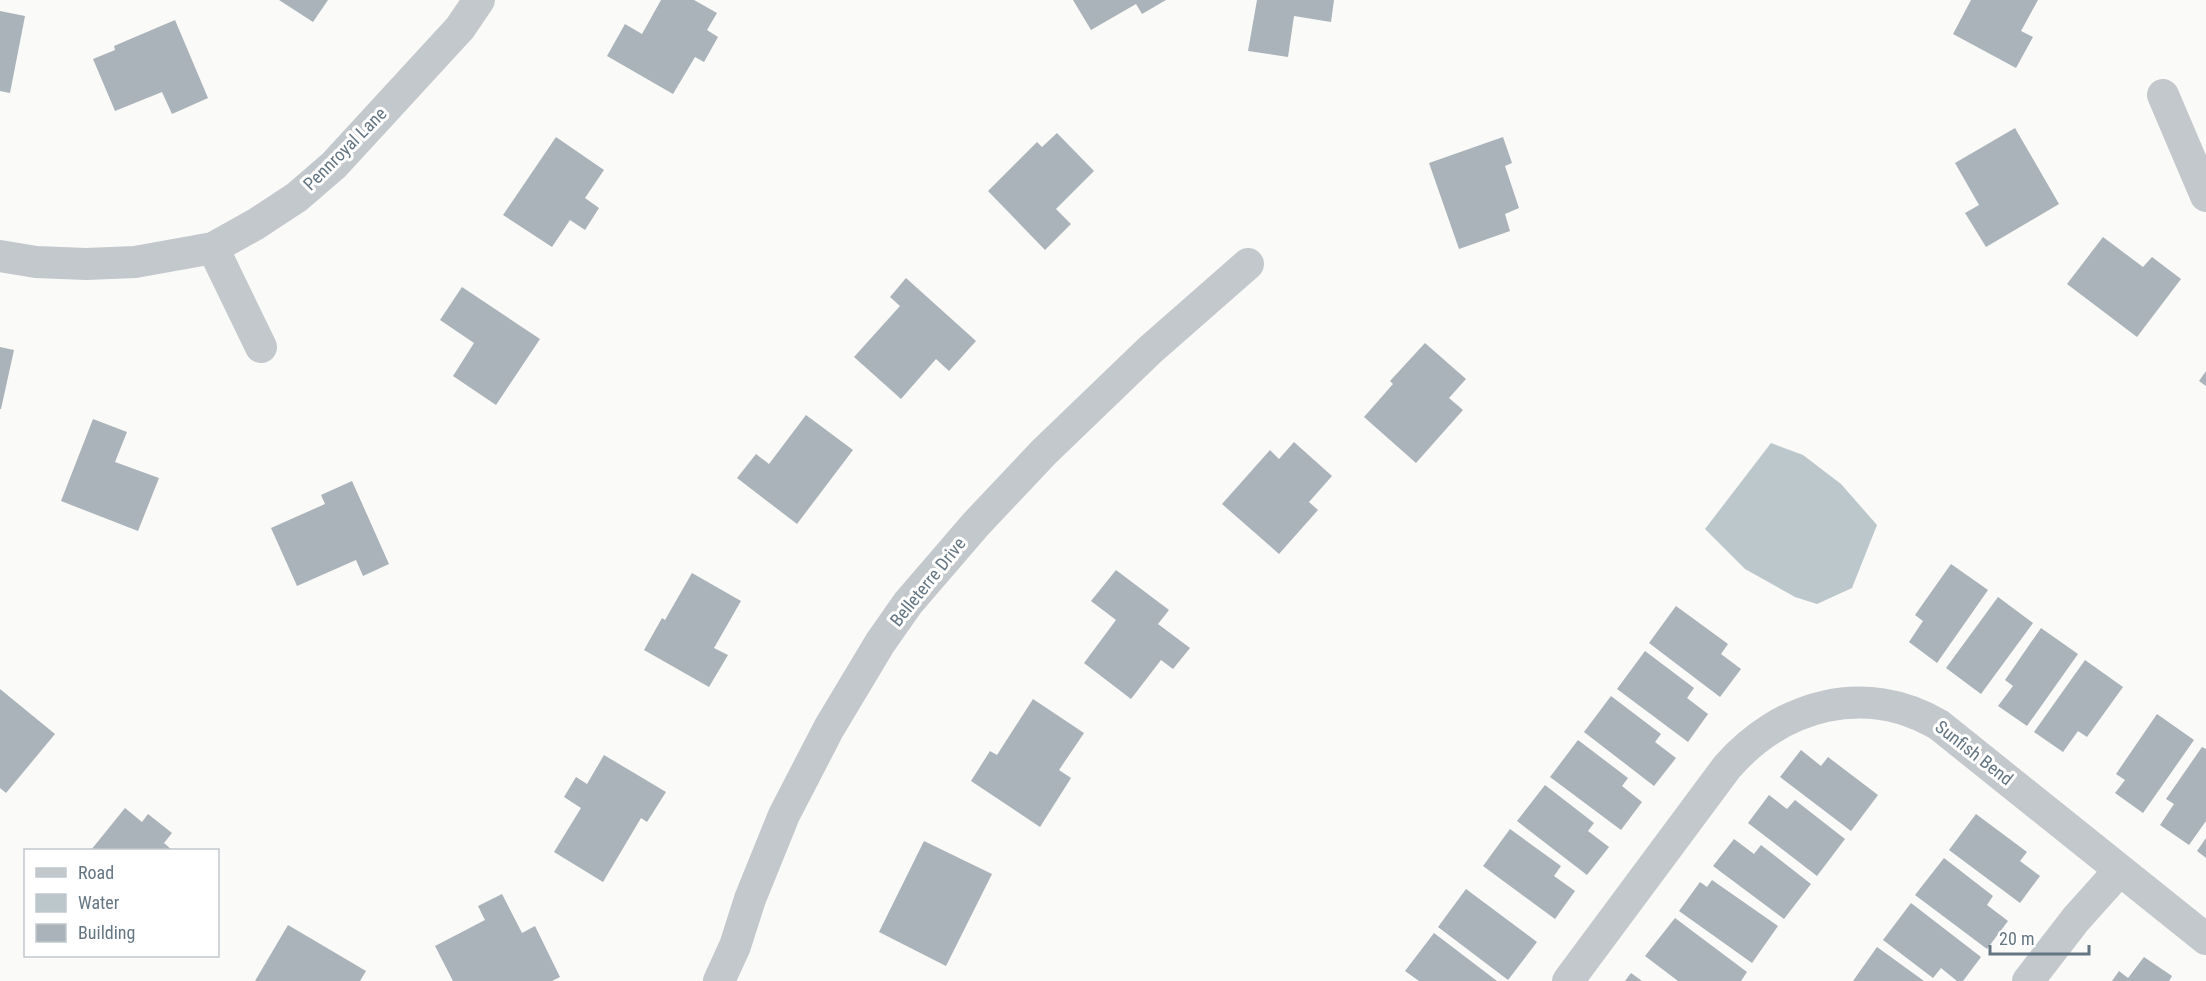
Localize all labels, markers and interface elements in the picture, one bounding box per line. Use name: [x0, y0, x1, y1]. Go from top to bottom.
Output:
street label: Pennroyal Lane: [299, 103, 390, 194]
street label: Belleterre Drive: [885, 533, 970, 630]
street label: Sunfish Bend: [1931, 716, 2017, 789]
legend: [24, 849, 219, 957]
text: Road: [78, 862, 114, 883]
text: Water: [78, 892, 120, 913]
scale bar: [1990, 918, 2089, 956]
text: Building: [78, 922, 135, 943]
text: 20 m: [1999, 928, 2034, 949]

